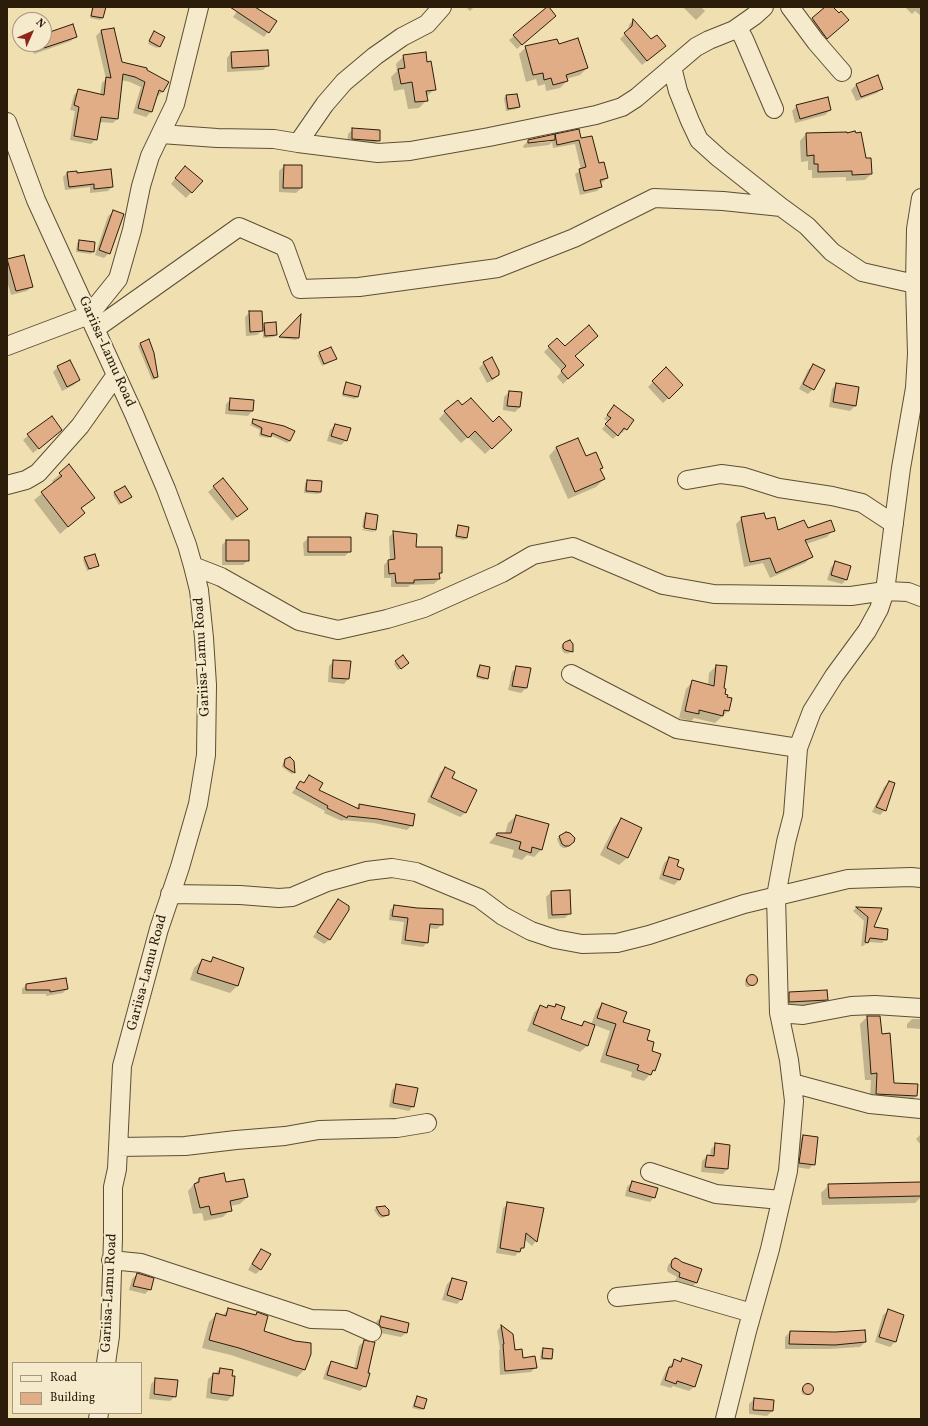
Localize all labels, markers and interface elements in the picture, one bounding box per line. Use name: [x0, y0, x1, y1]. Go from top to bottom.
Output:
north arrow: [12, 12, 52, 52]
text: N: [32, 16, 48, 32]
street label: Gariisa-Lamu Road: [74, 294, 138, 410]
street label: Gariisa-Lamu Road: [191, 597, 215, 717]
street label: Gariisa-Lamu Road: [124, 913, 172, 1033]
street label: Gariisa-Lamu Road: [98, 1233, 122, 1353]
legend: [12, 1362, 142, 1414]
text: Road: [50, 1370, 77, 1386]
text: Building: [50, 1390, 95, 1406]

